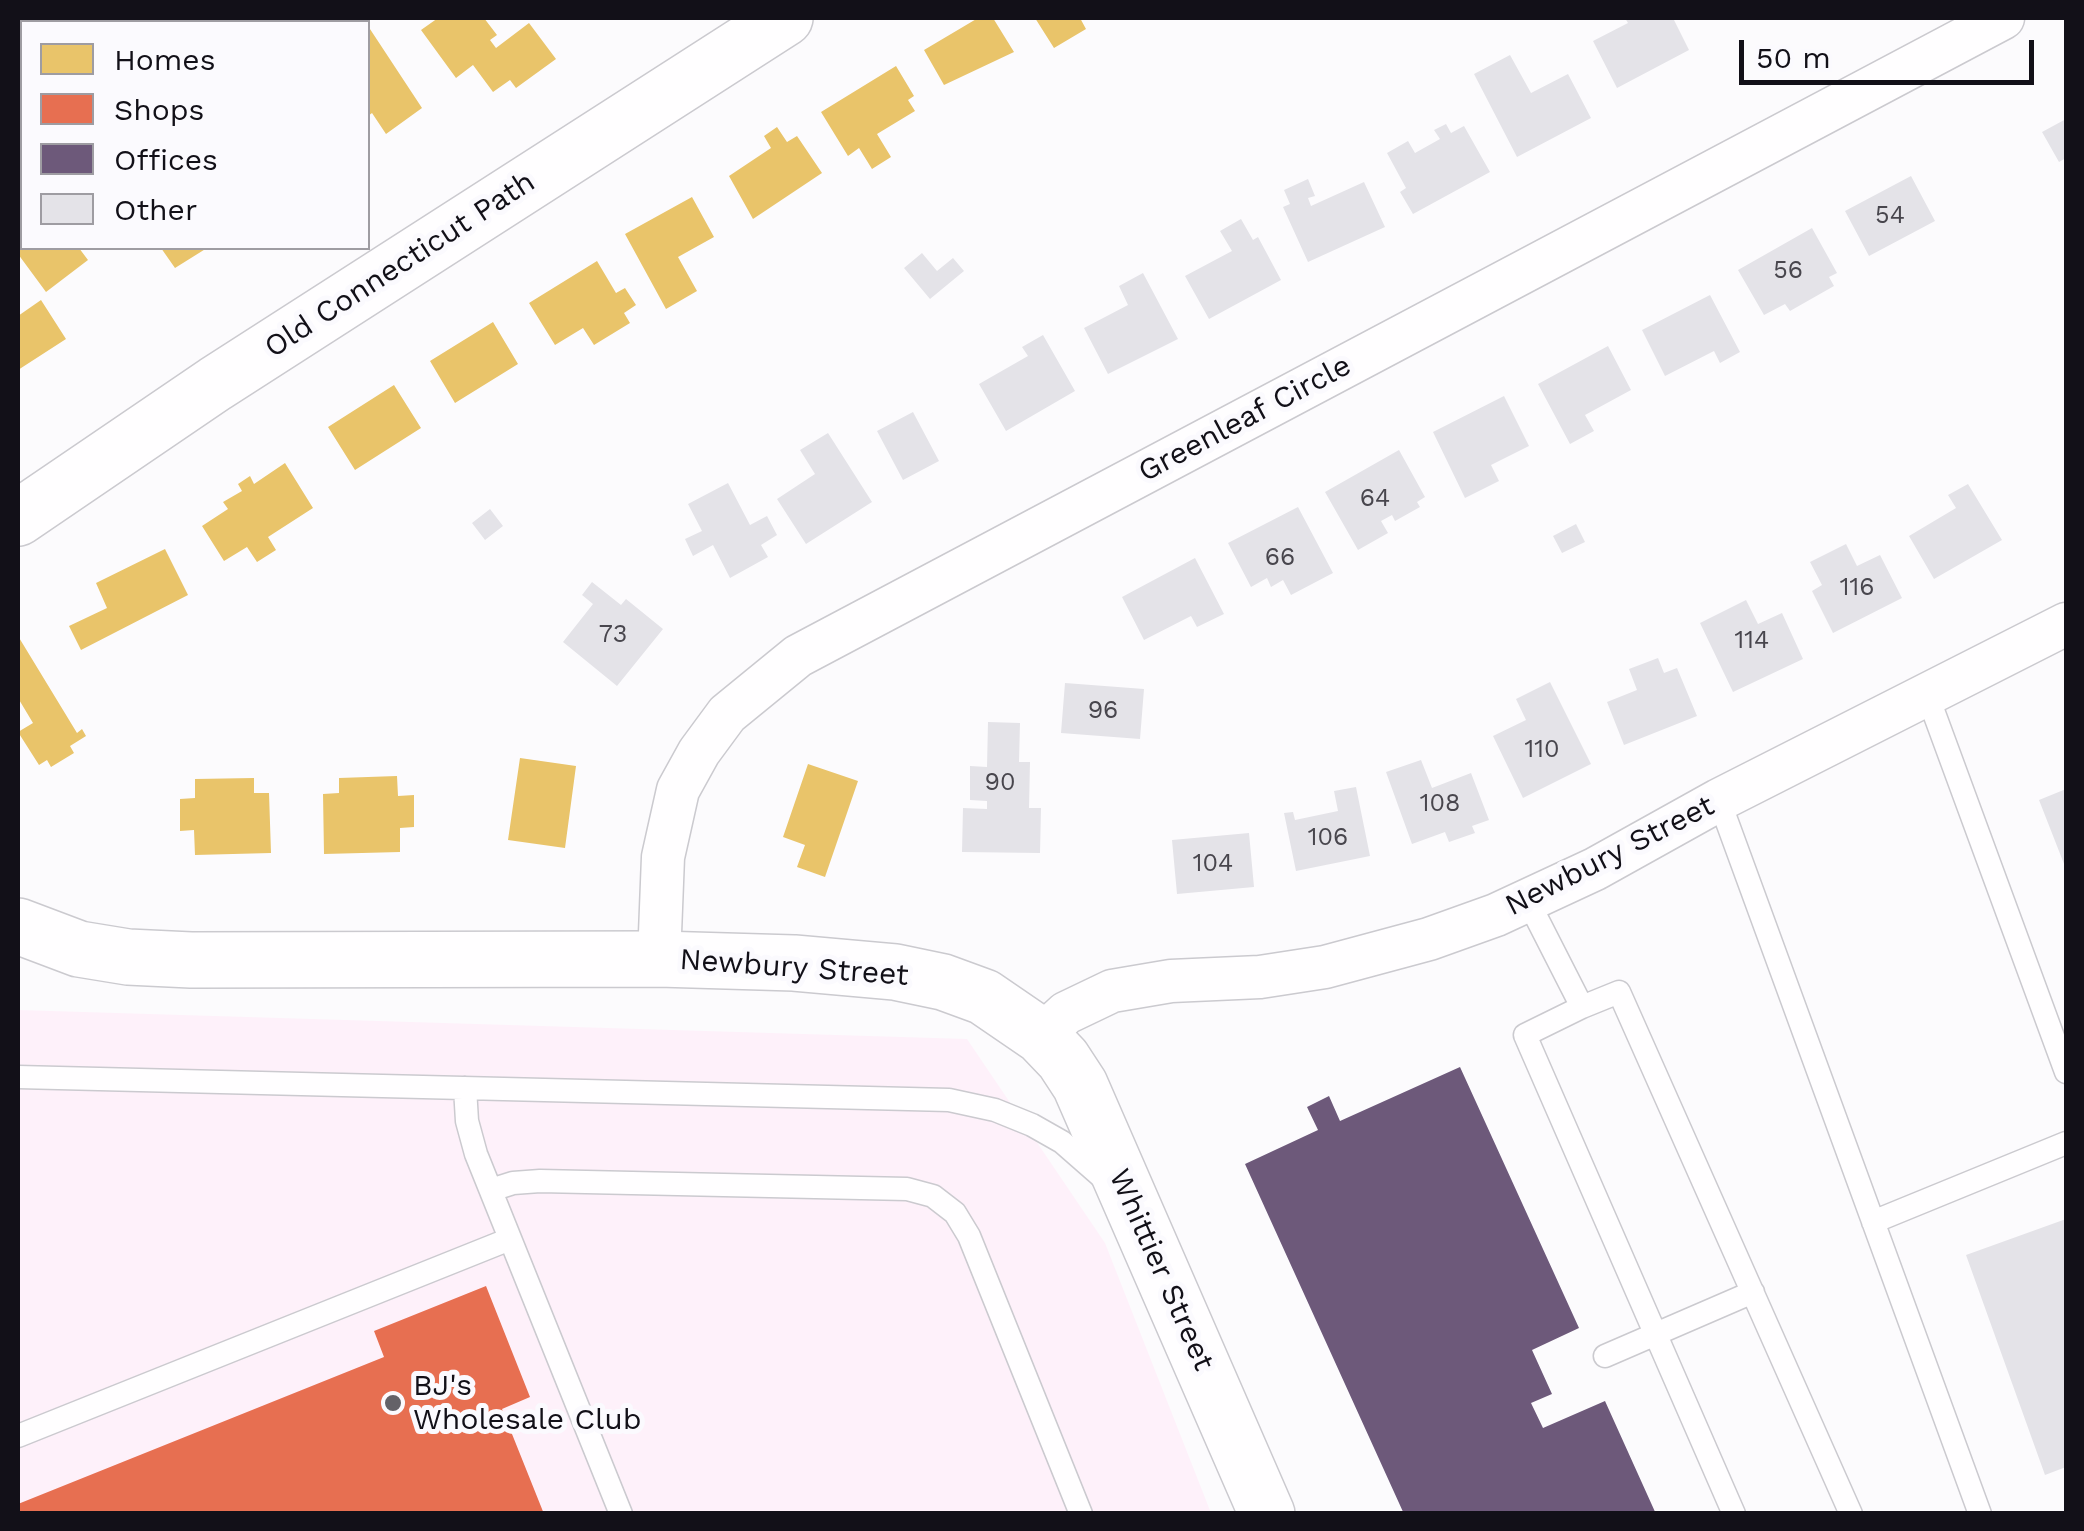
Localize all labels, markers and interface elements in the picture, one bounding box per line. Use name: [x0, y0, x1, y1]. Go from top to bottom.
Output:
legend: [20, 20, 370, 250]
scale bar: [1744, 20, 2039, 82]
text: 50 m: [1756, 40, 1831, 75]
text: Homes: [114, 42, 216, 77]
text: Shops: [114, 92, 204, 127]
text: Offices: [114, 142, 218, 177]
street label: Old Connecticut Path: [258, 164, 542, 366]
text: Other: [114, 192, 197, 227]
house number: 54: [1875, 201, 1905, 231]
house number: 56: [1773, 256, 1803, 286]
street label: Greenleaf Circle: [1133, 348, 1357, 490]
house number: 64: [1360, 484, 1390, 514]
house number: 66: [1265, 543, 1295, 573]
house number: 116: [1840, 573, 1874, 603]
house number: 73: [599, 620, 627, 650]
house number: 114: [1735, 626, 1769, 656]
house number: 96: [1088, 696, 1118, 726]
house number: 110: [1524, 735, 1560, 765]
house number: 90: [985, 768, 1015, 798]
street label: Newbury Street: [1500, 788, 1720, 924]
house number: 108: [1420, 789, 1460, 819]
house number: 106: [1308, 823, 1348, 853]
house number: 104: [1193, 849, 1233, 879]
street label: Newbury Street: [678, 942, 910, 994]
street label: Whittier Street: [1100, 1164, 1222, 1376]
place label: BJ's Wholesale Club: [413, 1368, 641, 1438]
marker: BJ's Wholesale Club: [382, 1392, 404, 1414]

